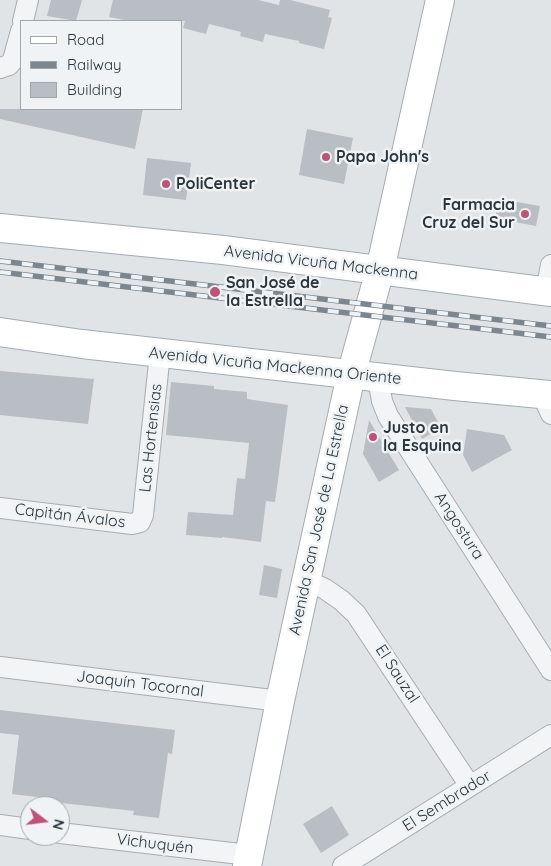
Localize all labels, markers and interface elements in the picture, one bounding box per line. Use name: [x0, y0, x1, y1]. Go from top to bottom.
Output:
legend: [20, 20, 182, 110]
text: Road: [67, 30, 104, 49]
text: Railway: [67, 55, 122, 74]
text: Building: [67, 80, 122, 99]
place label: Papa John's: [336, 147, 429, 167]
marker: Papa John's: [320, 151, 332, 163]
place label: PoliCenter: [176, 174, 255, 194]
marker: PoliCenter: [160, 178, 172, 190]
place label: Farmacia Cruz del Sur: [422, 195, 515, 233]
marker: Farmacia Cruz del Sur: [519, 208, 531, 220]
street label: Avenida Vicuña Mackenna: [223, 242, 419, 284]
place label: San José de la Estrella: [226, 273, 320, 311]
marker: San José de la Estrella: [208, 285, 222, 299]
street label: Avenida Vicuña Mackenna Oriente: [148, 343, 402, 389]
street label: Las Hortensias: [136, 383, 166, 493]
street label: Avenida San José de La Estrella: [285, 403, 353, 637]
place label: Justo en la Esquina: [383, 418, 462, 456]
marker: Justo en la Esquina: [367, 431, 379, 443]
street label: Angostura: [430, 489, 488, 563]
street label: Capitán Ávalos: [14, 500, 126, 532]
street label: El Sauzal: [371, 641, 423, 707]
street label: Joaquín Tocornal: [75, 667, 205, 701]
street label: El Sembrador: [399, 766, 495, 836]
north arrow: [20, 796, 70, 846]
text: N: [48, 817, 69, 832]
street label: Vichuquén: [115, 830, 195, 858]

